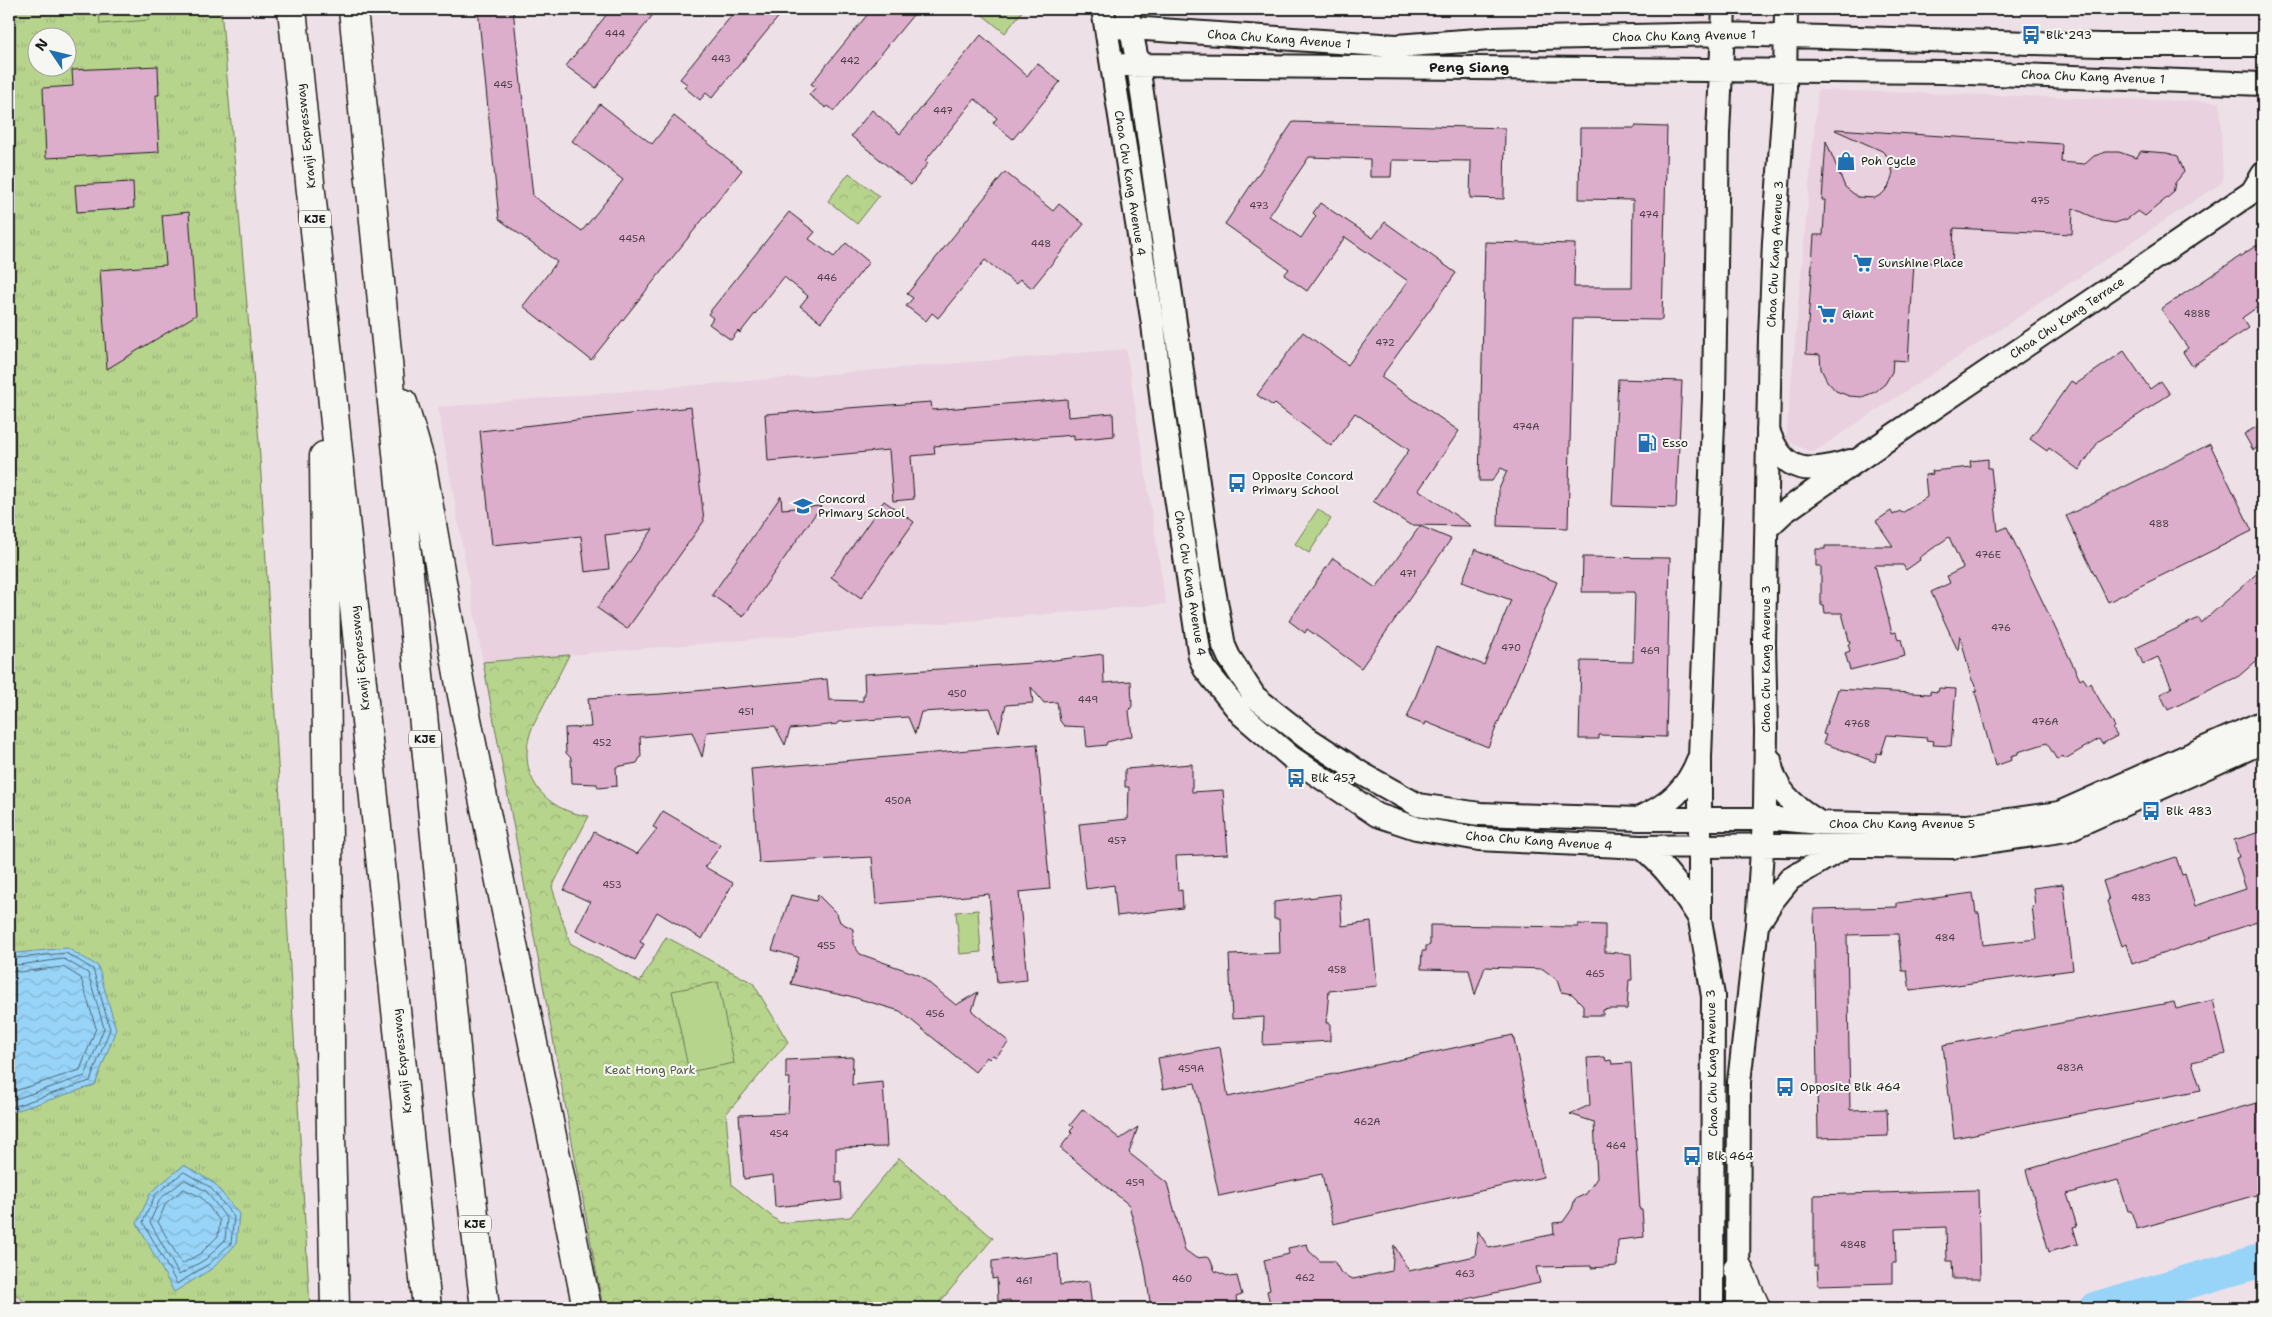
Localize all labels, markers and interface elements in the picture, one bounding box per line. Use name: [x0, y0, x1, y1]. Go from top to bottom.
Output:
bus stop icon: Blk 293: [2020, 24, 2042, 46]
street label: Choa Chu Kang Avenue 1: [1207, 26, 1351, 52]
house number: 444: [605, 27, 625, 40]
street label: Choa Chu Kang Avenue 1: [1612, 27, 1756, 45]
place label: Blk 293: [2046, 27, 2092, 43]
north arrow: [28, 28, 78, 78]
text: N: [31, 35, 52, 54]
house number: 443: [711, 52, 731, 65]
house number: 442: [840, 54, 860, 67]
district label: Peng Siang: [1429, 58, 1509, 76]
street label: Choa Chu Kang Avenue 1: [2021, 66, 2165, 88]
house number: 445: [493, 78, 513, 91]
street label: Kranji Expressway: [293, 83, 319, 189]
house number: 447: [933, 104, 953, 117]
street label: Choa Chu Kang Avenue 4: [1111, 109, 1149, 257]
shop icon: Poh Cycle: [1835, 150, 1857, 172]
place label: Poh Cycle: [1861, 153, 1917, 169]
street label: Choa Chu Kang Avenue 3: [1763, 180, 1787, 328]
house number: 475: [2030, 194, 2050, 207]
house number: 473: [1249, 199, 1269, 212]
house number: 474: [1639, 208, 1659, 221]
road number: KJE: [299, 210, 331, 228]
house number: 445A: [619, 232, 645, 245]
house number: 448: [1031, 237, 1051, 250]
supermarket icon: Sunshine Place: [1852, 252, 1874, 274]
place label: Sunshine Place: [1878, 255, 1964, 271]
house number: 446: [817, 271, 837, 284]
street label: Choa Chu Kang Terrace: [2007, 273, 2128, 362]
supermarket icon: Giant: [1816, 303, 1838, 325]
place label: Giant: [1842, 306, 1874, 322]
house number: 488B: [2184, 307, 2210, 320]
house number: 472: [1375, 336, 1395, 349]
house number: 474A: [1512, 420, 1540, 433]
fuel station icon: Esso: [1636, 432, 1658, 454]
place label: Esso: [1662, 435, 1688, 451]
place label: Opposite Concord Primary School: [1252, 468, 1354, 498]
bus stop icon: Opposite Concord Primary School: [1226, 472, 1248, 494]
place label: Concord Primary School: [818, 491, 905, 521]
school or university icon: Concord Primary School: [792, 495, 814, 517]
street label: Choa Chu Kang Avenue 4: [1171, 509, 1209, 657]
house number: 488: [2149, 517, 2169, 530]
house number: 476E: [1975, 548, 2001, 561]
house number: 471: [1400, 567, 1416, 580]
street label: Choa Chu Kang Avenue 3: [1758, 585, 1774, 733]
street label: Kranji Expressway: [347, 605, 373, 711]
house number: 476: [1991, 621, 2011, 634]
house number: 470: [1501, 641, 1521, 654]
house number: 469: [1640, 644, 1660, 657]
house number: 450: [947, 687, 967, 700]
house number: 449: [1078, 693, 1098, 706]
house number: 451: [738, 705, 754, 718]
house number: 476A: [2032, 715, 2059, 728]
house number: 476B: [1844, 717, 1870, 730]
road number: KJE: [409, 731, 441, 748]
house number: 452: [592, 736, 612, 749]
bus stop icon: Blk 457: [1285, 767, 1307, 789]
place label: Blk 457: [1311, 770, 1356, 786]
house number: 450A: [885, 794, 912, 807]
bus stop icon: Blk 483: [2140, 800, 2162, 822]
place label: Blk 483: [2166, 803, 2212, 819]
street label: Choa Chu Kang Avenue 5: [1829, 816, 1975, 832]
street label: Choa Chu Kang Avenue 4: [1465, 828, 1613, 854]
house number: 457: [1107, 834, 1127, 847]
house number: 453: [602, 878, 622, 891]
house number: 483: [2131, 891, 2151, 904]
house number: 484: [1935, 931, 1955, 944]
house number: 455: [817, 939, 835, 952]
house number: 458: [1327, 963, 1347, 976]
house number: 465: [1585, 967, 1605, 980]
street label: Choa Chu Kang Avenue 3: [1703, 989, 1721, 1137]
house number: 456: [925, 1007, 945, 1020]
street label: Kranji Expressway: [389, 1008, 415, 1114]
house number: 483A: [2056, 1061, 2084, 1074]
park label: Keat Hong Park: [604, 1062, 696, 1078]
house number: 459A: [1178, 1062, 1204, 1075]
bus stop icon: Opposite Blk 464: [1774, 1076, 1796, 1098]
place label: Opposite Blk 464: [1800, 1079, 1901, 1095]
house number: 462A: [1353, 1115, 1381, 1128]
house number: 454: [769, 1127, 789, 1140]
house number: 464: [1606, 1139, 1626, 1152]
bus stop icon: Blk 464: [1681, 1145, 1703, 1167]
place label: Blk 464: [1707, 1148, 1754, 1164]
house number: 459: [1125, 1176, 1145, 1189]
road number: KJE: [459, 1216, 491, 1232]
house number: 484B: [1840, 1238, 1866, 1251]
house number: 463: [1455, 1267, 1475, 1280]
house number: 462: [1295, 1271, 1315, 1284]
house number: 460: [1172, 1272, 1192, 1285]
house number: 461: [1015, 1274, 1033, 1287]

